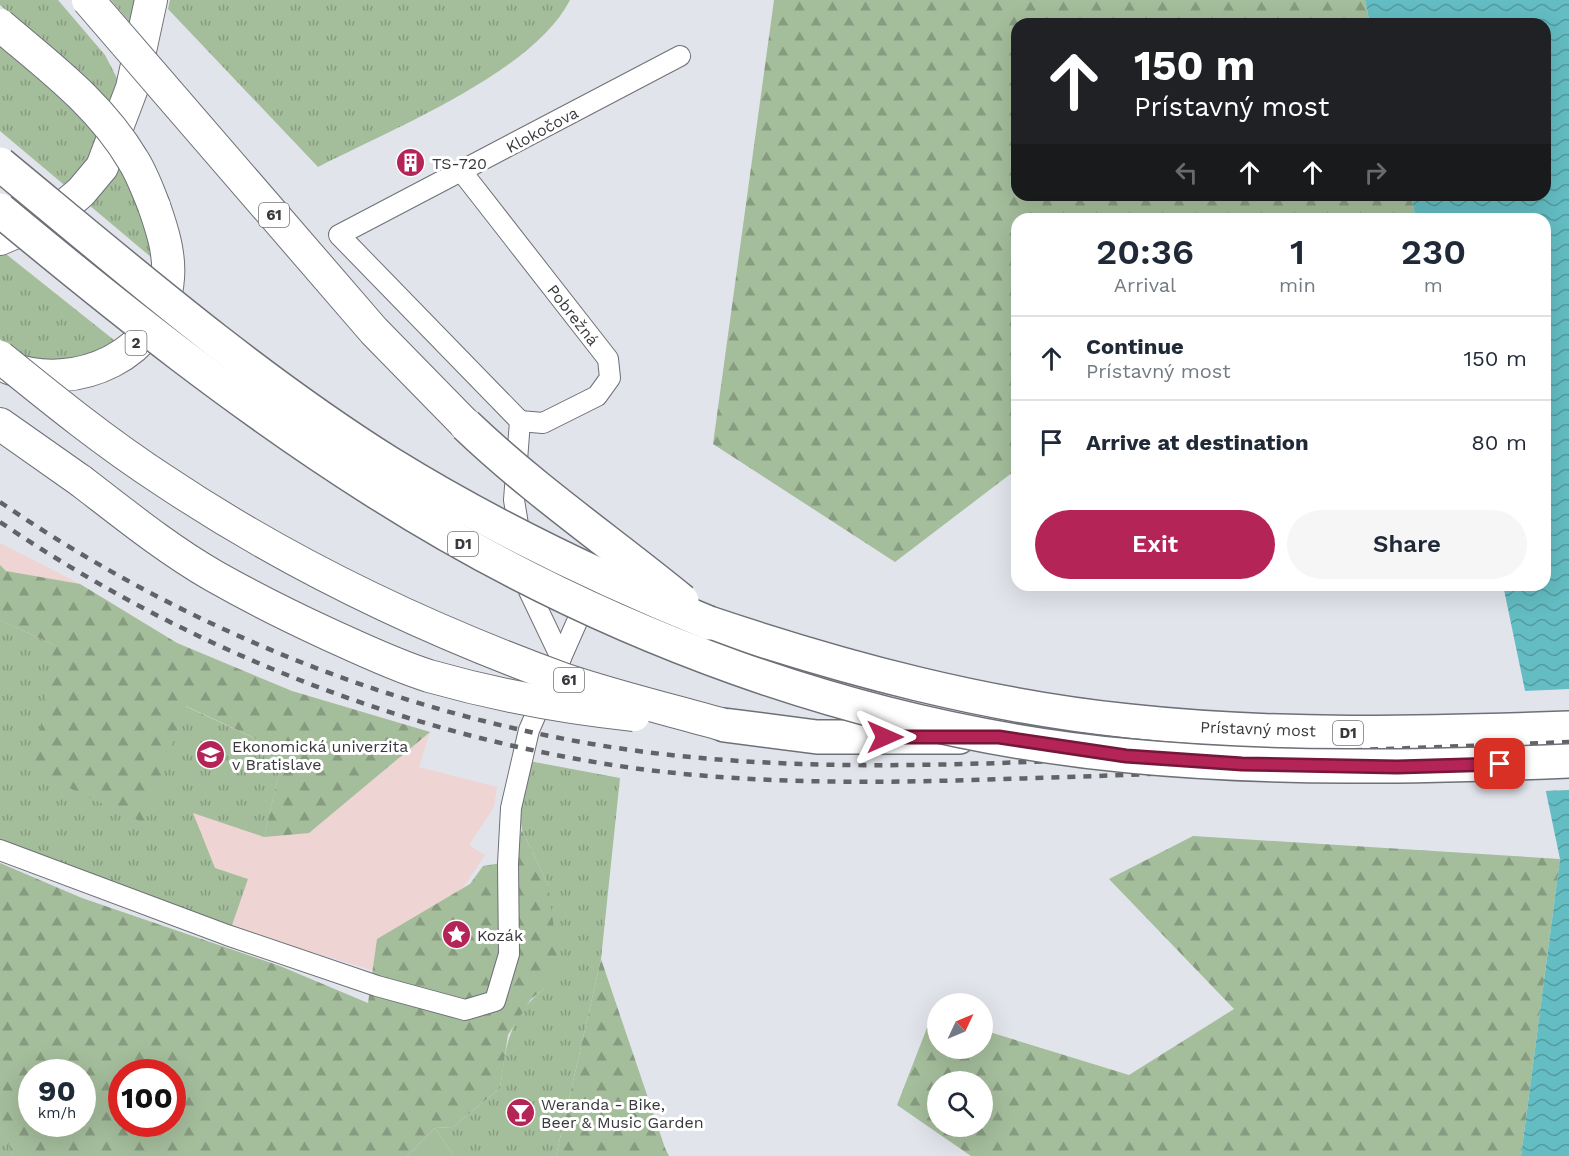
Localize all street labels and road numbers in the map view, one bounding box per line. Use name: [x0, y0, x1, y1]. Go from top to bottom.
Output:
street label: Klokočova: [503, 103, 581, 157]
road number: 61: [259, 203, 289, 227]
street label: Pobrežná: [543, 281, 603, 349]
road number: 2: [126, 331, 146, 355]
road number: D1: [448, 532, 478, 556]
road number: 61: [554, 668, 584, 692]
street label: Prístavný most: [1200, 717, 1316, 741]
road number: D1: [1333, 721, 1363, 745]

